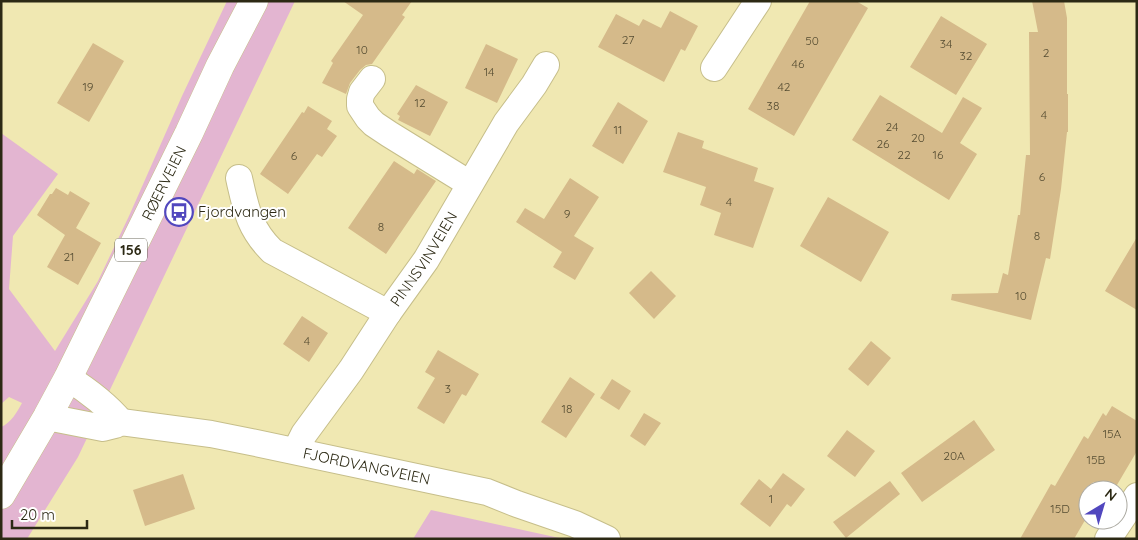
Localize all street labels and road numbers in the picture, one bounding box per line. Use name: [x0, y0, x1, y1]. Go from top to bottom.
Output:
street label: RØERVEIEN: [137, 143, 190, 224]
street label: PINNSVINVEIEN: [386, 208, 461, 310]
road number: 156: [115, 238, 147, 262]
street label: FJORDVANGVEIEN: [301, 443, 432, 489]

